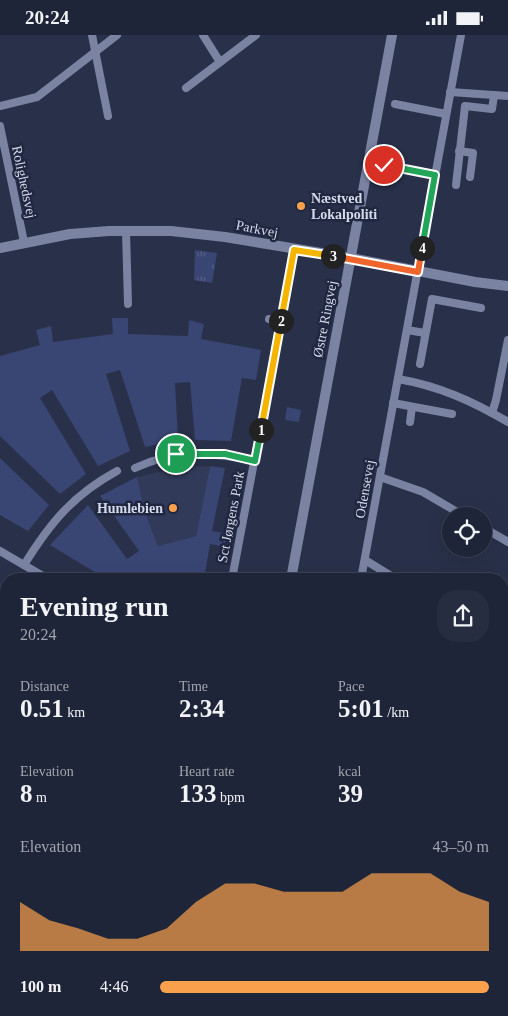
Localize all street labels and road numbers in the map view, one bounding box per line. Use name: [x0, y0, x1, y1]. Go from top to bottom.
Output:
street label: Rolighedsvej: [9, 144, 39, 220]
street label: Parkvej: [235, 218, 279, 240]
street label: Østre Ringvej: [310, 279, 340, 359]
street label: Odensevej: [352, 459, 378, 519]
street label: Sct Jørgens Park: [215, 470, 247, 564]

